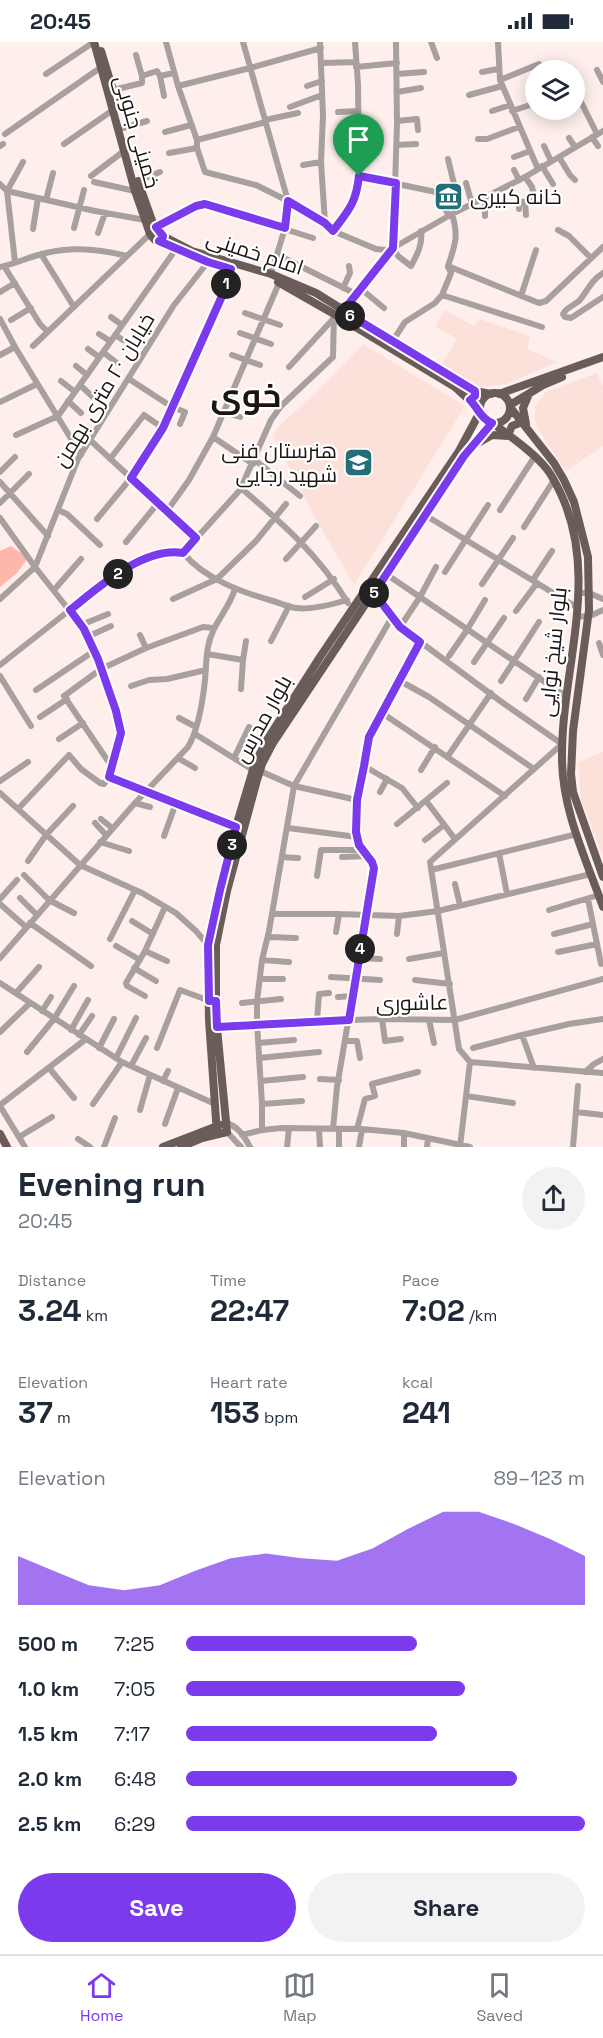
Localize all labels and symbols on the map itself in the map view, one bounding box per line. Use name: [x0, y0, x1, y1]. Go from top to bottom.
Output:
street label: خمینی جنوبی: [108, 72, 166, 191]
pin: [333, 114, 384, 176]
museum icon: خانه کبیری: [433, 181, 465, 213]
place label: خانه کبیری: [470, 183, 562, 210]
street label: امام خمینی: [203, 224, 307, 282]
pin: 1: [211, 269, 241, 299]
pin: 6: [335, 301, 365, 331]
street label: خیابان ۲۰ متری بهمن: [47, 308, 160, 472]
district label: خوی: [211, 375, 281, 417]
place label: هنرستان فنی شهید رجایی: [221, 437, 337, 488]
school or university icon: هنرستان فنی شهید رجایی: [342, 447, 374, 479]
pin: 2: [103, 559, 133, 589]
pin: 5: [359, 578, 389, 608]
street label: بلوار شیخ نوایی: [532, 586, 574, 718]
street label: بلوار مدرس: [227, 670, 298, 767]
pin: 3: [217, 830, 247, 860]
pin: 4: [345, 934, 375, 964]
street label: عاشوری: [376, 988, 448, 1017]

